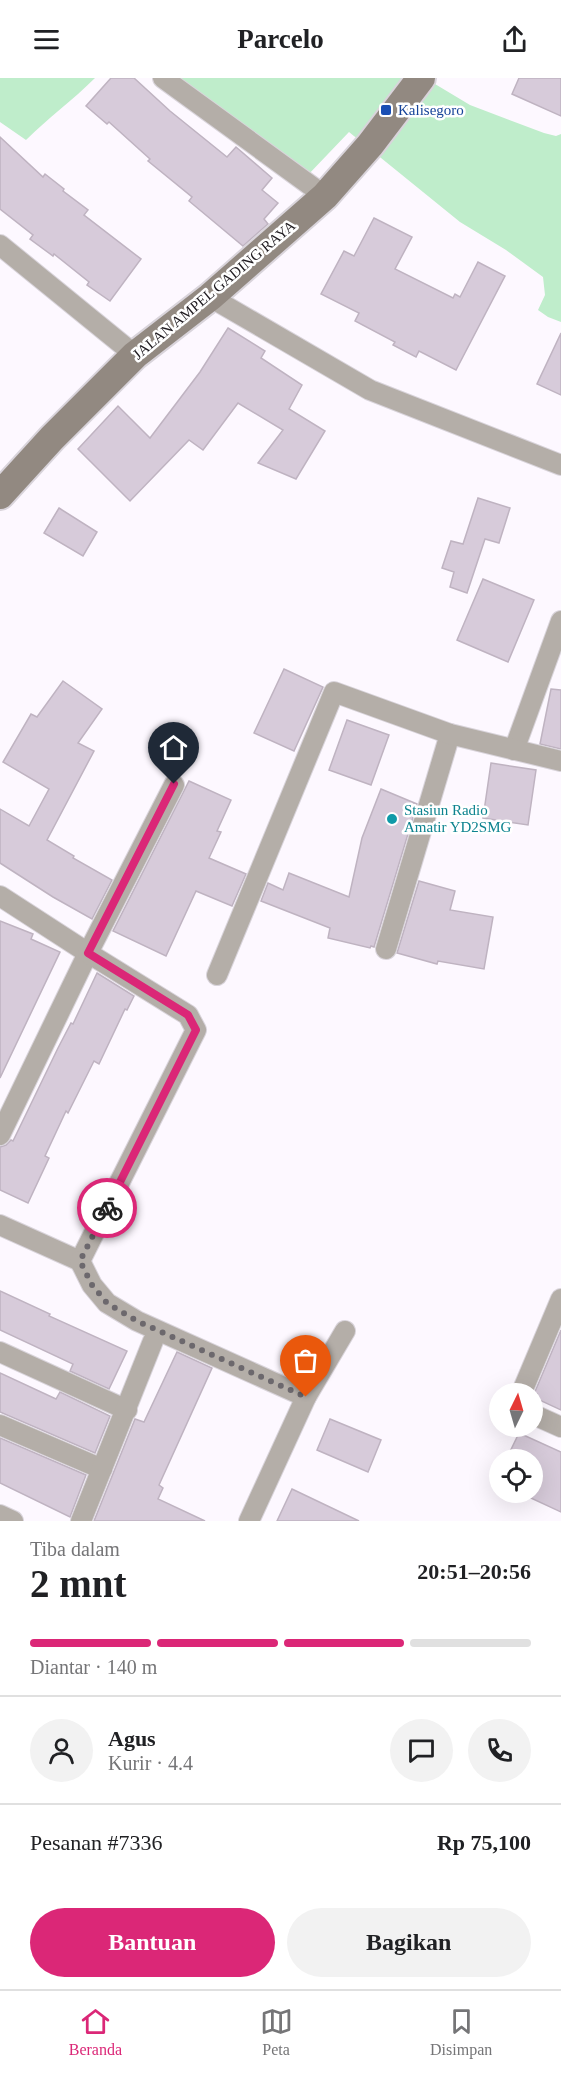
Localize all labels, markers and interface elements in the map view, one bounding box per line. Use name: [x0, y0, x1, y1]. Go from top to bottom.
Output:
icon: menu: [30, 23, 63, 56]
icon: share: [498, 23, 531, 56]
text: Parcelo: [237, 24, 324, 54]
place label: Kalisegoro: [398, 102, 464, 118]
marker: Kalisegoro: [379, 103, 393, 117]
street label: JALAN AMPEL GADING RAYA: [130, 217, 298, 363]
pin: [148, 722, 199, 784]
icon: home: [157, 731, 190, 764]
place label: Stasiun Radio Amatir YD2SMG: [404, 802, 512, 835]
marker: Stasiun Radio Amatir YD2SMG: [385, 812, 399, 826]
courier: [77, 1178, 137, 1238]
icon: bike: [91, 1192, 124, 1225]
pin: [280, 1335, 331, 1397]
icon: bag: [289, 1344, 322, 1377]
north arrow: [489, 1383, 543, 1437]
map controls: [489, 1383, 543, 1503]
button: locate: [489, 1449, 543, 1503]
text: Tiba dalam: [30, 1538, 120, 1560]
text: 20:51–20:56: [417, 1559, 531, 1584]
text: 2 mnt: [30, 1562, 126, 1605]
text: Diantar · 140 m: [30, 1656, 157, 1678]
button: person: [30, 1719, 93, 1782]
button: chat: [390, 1719, 453, 1782]
button: phone: [468, 1719, 531, 1782]
text: Agus: [108, 1726, 156, 1751]
text: Kurir · 4.4: [108, 1752, 193, 1774]
text: Pesanan #7336: [30, 1830, 163, 1855]
text: Rp 75,100: [437, 1830, 531, 1855]
button: Bantuan: [30, 1908, 275, 1977]
button: Bagikan: [287, 1908, 531, 1977]
tab: Beranda: [69, 2005, 122, 2059]
tab: Peta: [260, 2005, 293, 2059]
tab: Disimpan: [430, 2005, 492, 2059]

